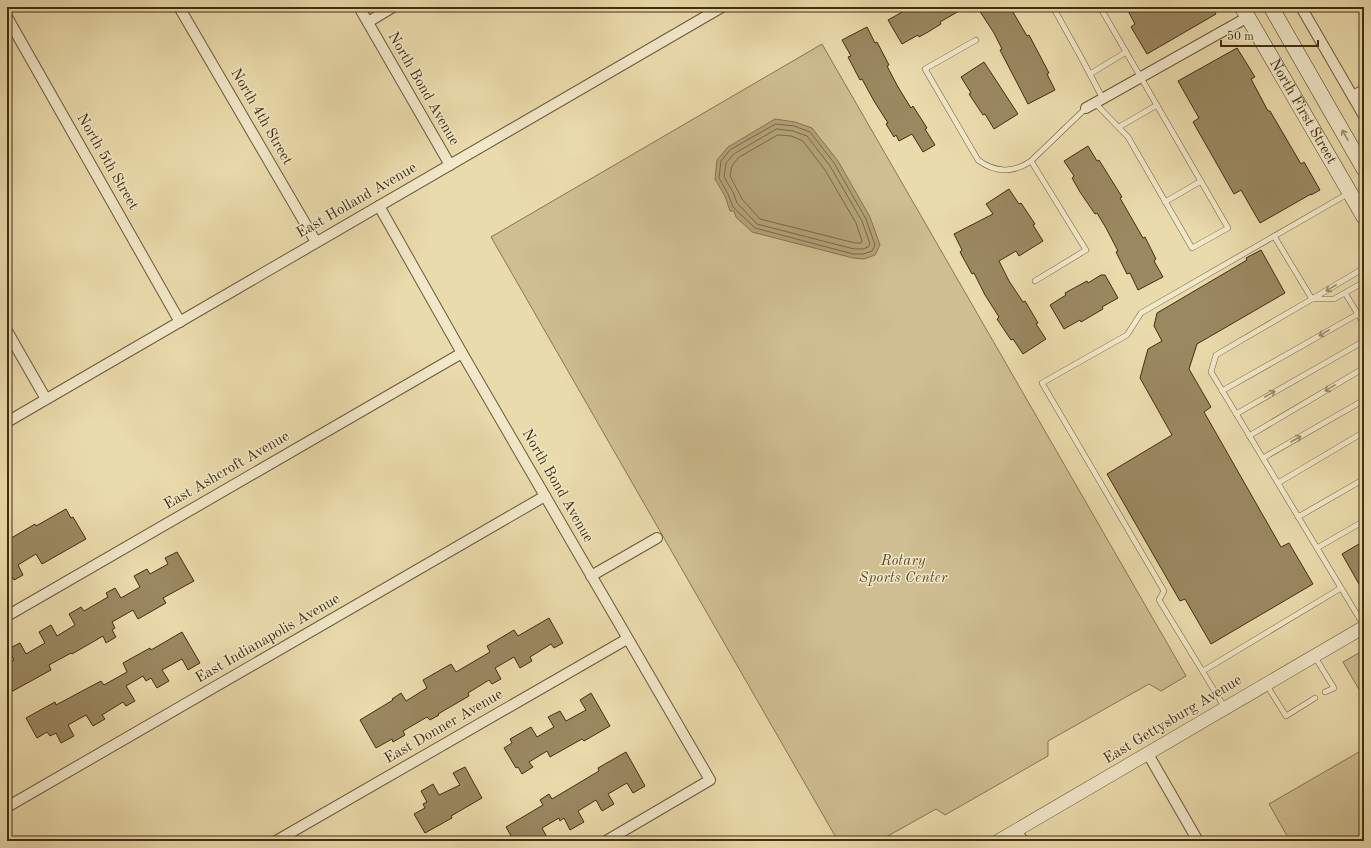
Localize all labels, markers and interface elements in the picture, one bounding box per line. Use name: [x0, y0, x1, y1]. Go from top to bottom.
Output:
scale bar: [1221, 22, 1318, 48]
street label: North Bond Avenue: [384, 30, 462, 148]
text: 50 m: [1227, 30, 1254, 43]
street label: North First Street: [1266, 56, 1339, 167]
street label: North 4th Street: [227, 66, 295, 168]
street label: North 5th Street: [73, 111, 141, 213]
one-way arrow: [1340, 130, 1348, 142]
street label: East Holland Avenue: [294, 160, 420, 242]
one-way arrow: [1325, 284, 1337, 292]
one-way arrow: [1318, 330, 1330, 337]
one-way arrow: [1325, 384, 1337, 392]
one-way arrow: [1263, 390, 1275, 398]
street label: North Bond Avenue: [518, 427, 596, 545]
street label: East Ashcroft Avenue: [162, 429, 292, 513]
one-way arrow: [1290, 434, 1302, 442]
park label: Rotary Sports Center: [859, 554, 948, 586]
street label: East Indianapolis Avenue: [193, 591, 343, 687]
street label: East Gettysburg Avenue: [1101, 673, 1245, 767]
street label: East Donner Avenue: [382, 687, 506, 767]

